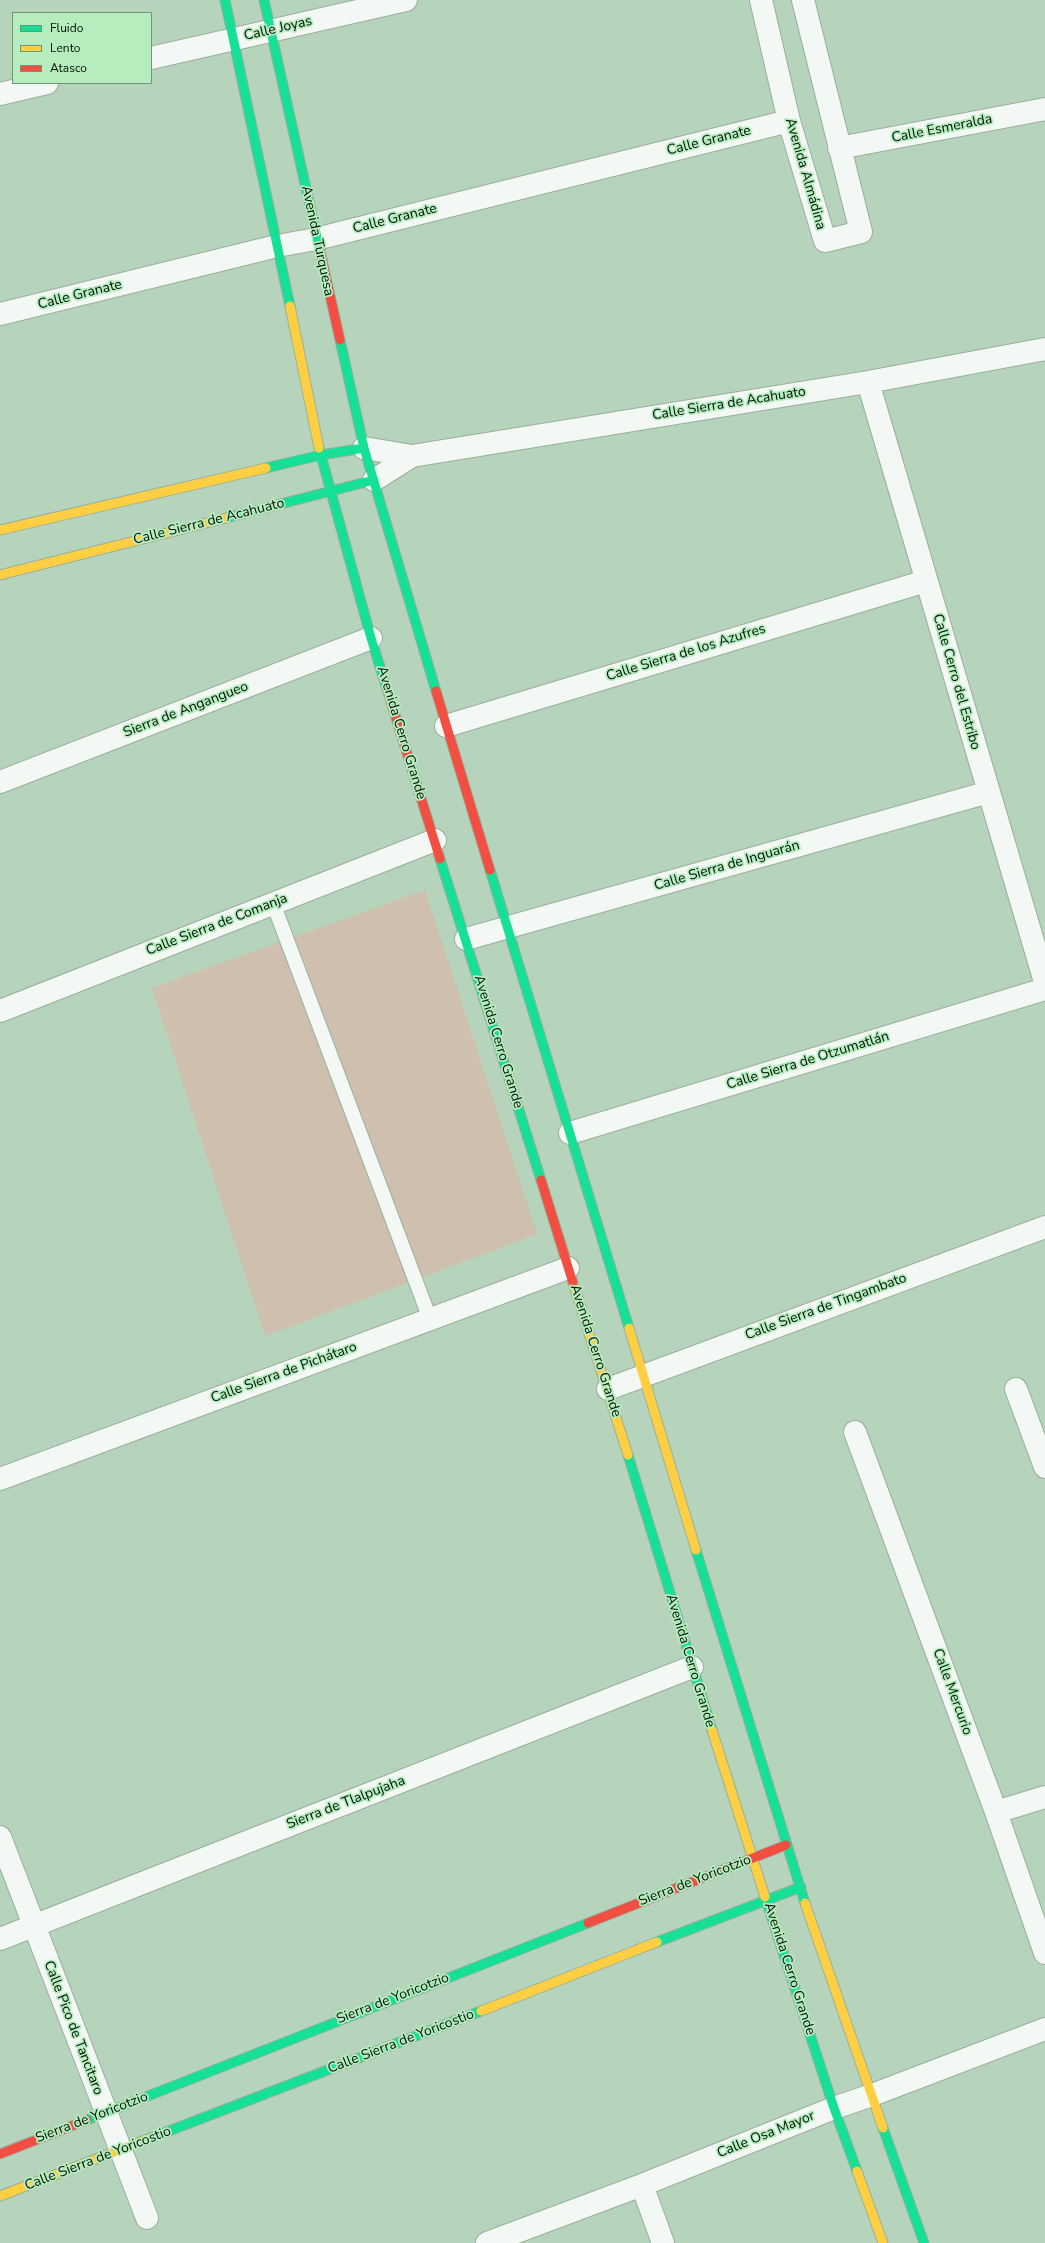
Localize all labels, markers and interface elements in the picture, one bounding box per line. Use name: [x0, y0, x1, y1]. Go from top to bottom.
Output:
legend: [12, 12, 152, 84]
street label: Calle Joyas: [242, 13, 314, 45]
text: Fluido: [50, 20, 83, 36]
text: Lento: [50, 40, 80, 56]
text: Atasco: [50, 60, 87, 76]
street label: Calle Esmeralda: [890, 111, 994, 147]
street label: Avenida Almádina: [781, 116, 829, 232]
street label: Calle Granate: [665, 122, 753, 160]
street label: Avenida Turquesa: [297, 184, 337, 298]
street label: Calle Granate: [351, 200, 439, 238]
street label: Calle Granate: [36, 276, 124, 314]
street label: Calle Sierra de Acahuato: [651, 384, 807, 424]
street label: Calle Sierra de Acahuato: [132, 495, 286, 549]
street label: Calle Cerro del Estribo: [929, 612, 983, 752]
street label: Calle Sierra de los Azufres: [604, 621, 768, 685]
street label: Avenida Cerro Grande: [373, 664, 429, 802]
street label: Sierra de Angangueo: [121, 678, 251, 742]
street label: Calle Sierra de Inguarán: [652, 837, 802, 895]
street label: Calle Sierra de Comanja: [144, 890, 290, 960]
street label: Avenida Cerro Grande: [470, 973, 526, 1111]
street label: Calle Sierra de Otzumatlán: [725, 1028, 891, 1094]
street label: Calle Sierra de Tingambato: [743, 1270, 909, 1344]
street label: Avenida Cerro Grande: [566, 1283, 624, 1419]
street label: Calle Sierra de Pichátaro: [209, 1339, 359, 1407]
street label: Avenida Cerro Grande: [662, 1592, 718, 1730]
street label: Calle Mercurio: [929, 1647, 975, 1737]
street label: Sierra de Tlalpujaha: [284, 1773, 408, 1833]
street label: Sierra de Yoricotzio: [636, 1852, 754, 1910]
street label: Avenida Cerro Grande: [760, 1901, 818, 2037]
street label: Calle Pico de Tancitaro: [40, 1959, 106, 2097]
street label: Sierra de Yoricotzio: [334, 1970, 452, 2028]
street label: Calle Sierra de Yoricostio: [325, 2006, 477, 2078]
street label: Sierra de Yoricotzio: [33, 2089, 151, 2147]
street label: Calle Osa Mayor: [715, 2108, 817, 2162]
street label: Calle Sierra de Yoricostio: [22, 2123, 174, 2195]

